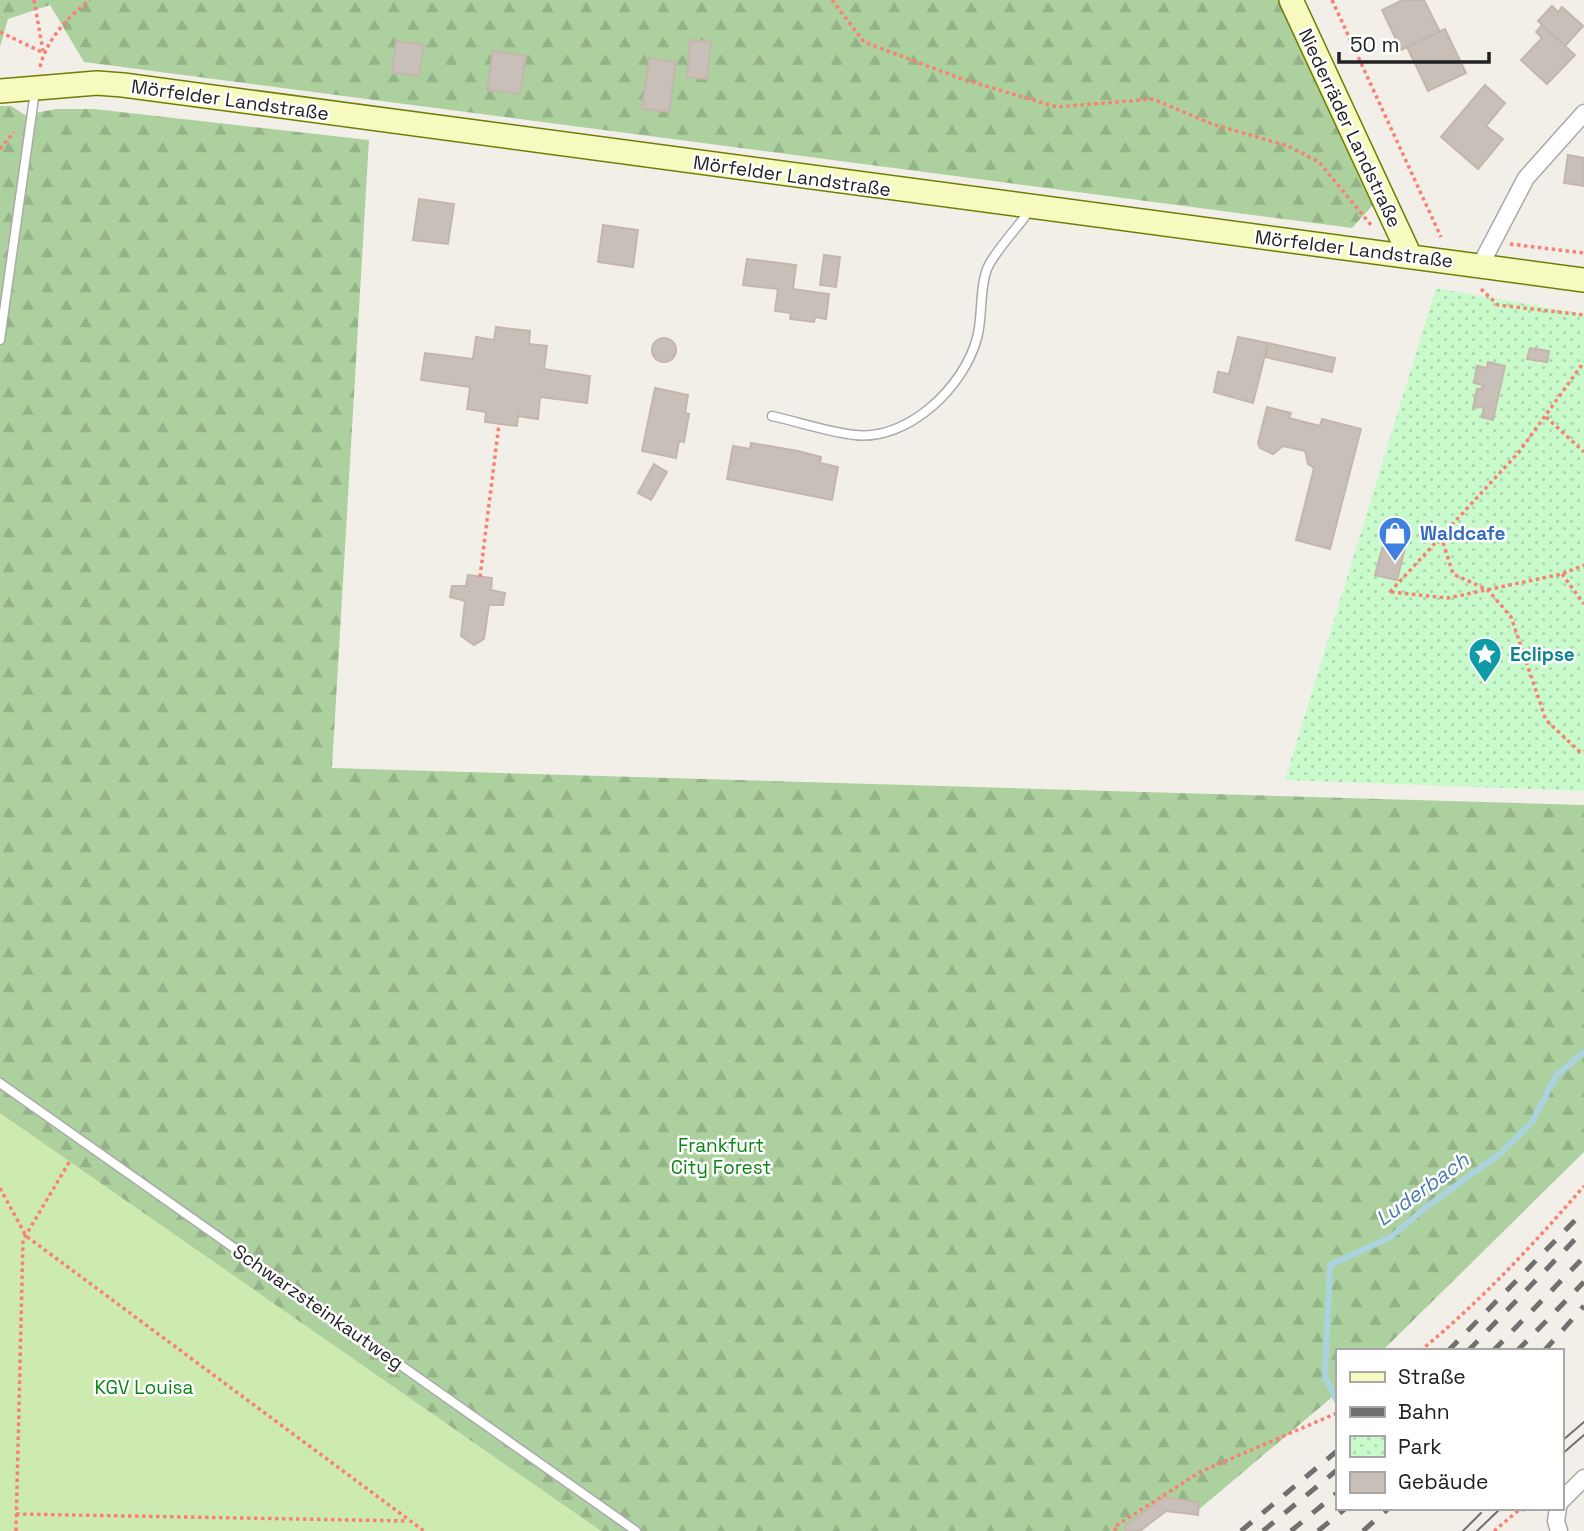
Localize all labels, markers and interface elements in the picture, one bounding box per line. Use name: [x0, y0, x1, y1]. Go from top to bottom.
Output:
scale bar: [1339, 21, 1490, 65]
street label: Niederräder Landstraße: [1293, 24, 1407, 232]
text: 50 m: [1350, 31, 1400, 58]
street label: Mörfelder Landstraße: [130, 74, 330, 126]
street label: Mörfelder Landstraße: [692, 150, 892, 202]
street label: Mörfelder Landstraße: [1254, 224, 1454, 274]
shop icon: Waldcafe: [1376, 514, 1414, 563]
place label: Waldcafe: [1420, 521, 1506, 546]
place icon: Eclipse: [1466, 635, 1504, 684]
place label: Eclipse: [1510, 642, 1575, 667]
park label: Frankfurt City Forest: [671, 1133, 771, 1180]
water label: Luderbach: [1370, 1145, 1475, 1232]
street label: Schwarzsteinkautweg: [228, 1239, 408, 1375]
legend: [1336, 1349, 1563, 1510]
text: Straße: [1398, 1363, 1466, 1390]
park label: KGV Louisa: [95, 1375, 193, 1400]
text: Bahn: [1398, 1398, 1450, 1425]
text: Park: [1398, 1433, 1442, 1460]
text: Gebäude: [1398, 1468, 1488, 1495]

